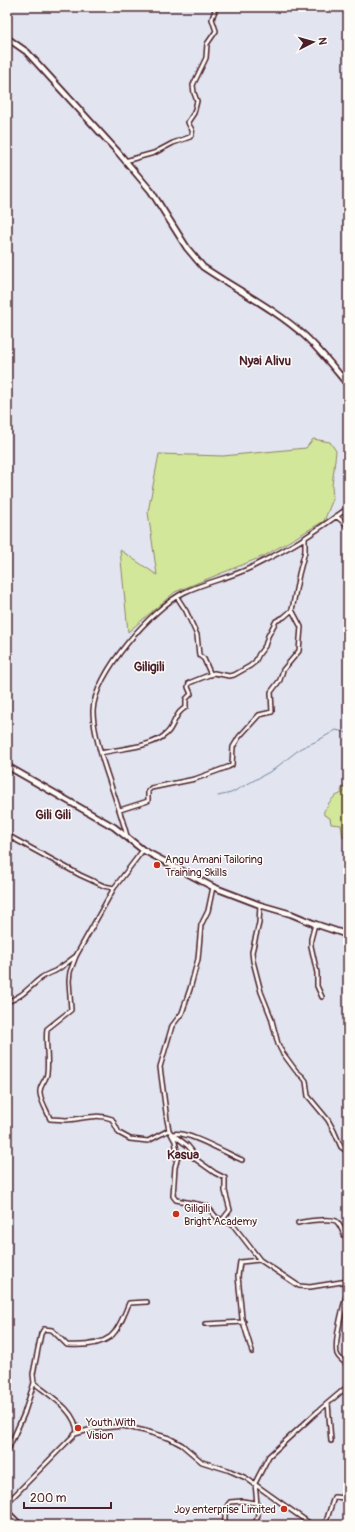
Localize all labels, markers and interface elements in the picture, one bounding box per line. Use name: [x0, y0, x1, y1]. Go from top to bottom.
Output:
north arrow: [293, 22, 333, 62]
text: N: [316, 37, 329, 46]
district label: Nyai Alivu: [239, 353, 292, 369]
district label: Giligili: [134, 659, 165, 675]
district label: Gili Gili: [35, 807, 71, 823]
place label: Angu Amani Tailoring Training Skills: [165, 853, 263, 879]
marker: Angu Amani Tailoring Training Skills: [152, 860, 162, 870]
district label: Kasua: [167, 1147, 199, 1163]
place label: Giligili Bright Academy: [184, 1202, 257, 1228]
marker: Giligili Bright Academy: [171, 1209, 181, 1219]
place label: Youth With Vision: [85, 1416, 136, 1442]
marker: Youth With Vision: [73, 1423, 83, 1433]
scale bar: [24, 1484, 111, 1510]
text: 200 m: [30, 1491, 67, 1506]
place label: Joy enterprise Limited: [174, 1503, 276, 1516]
marker: Joy enterprise Limited: [279, 1504, 289, 1514]

